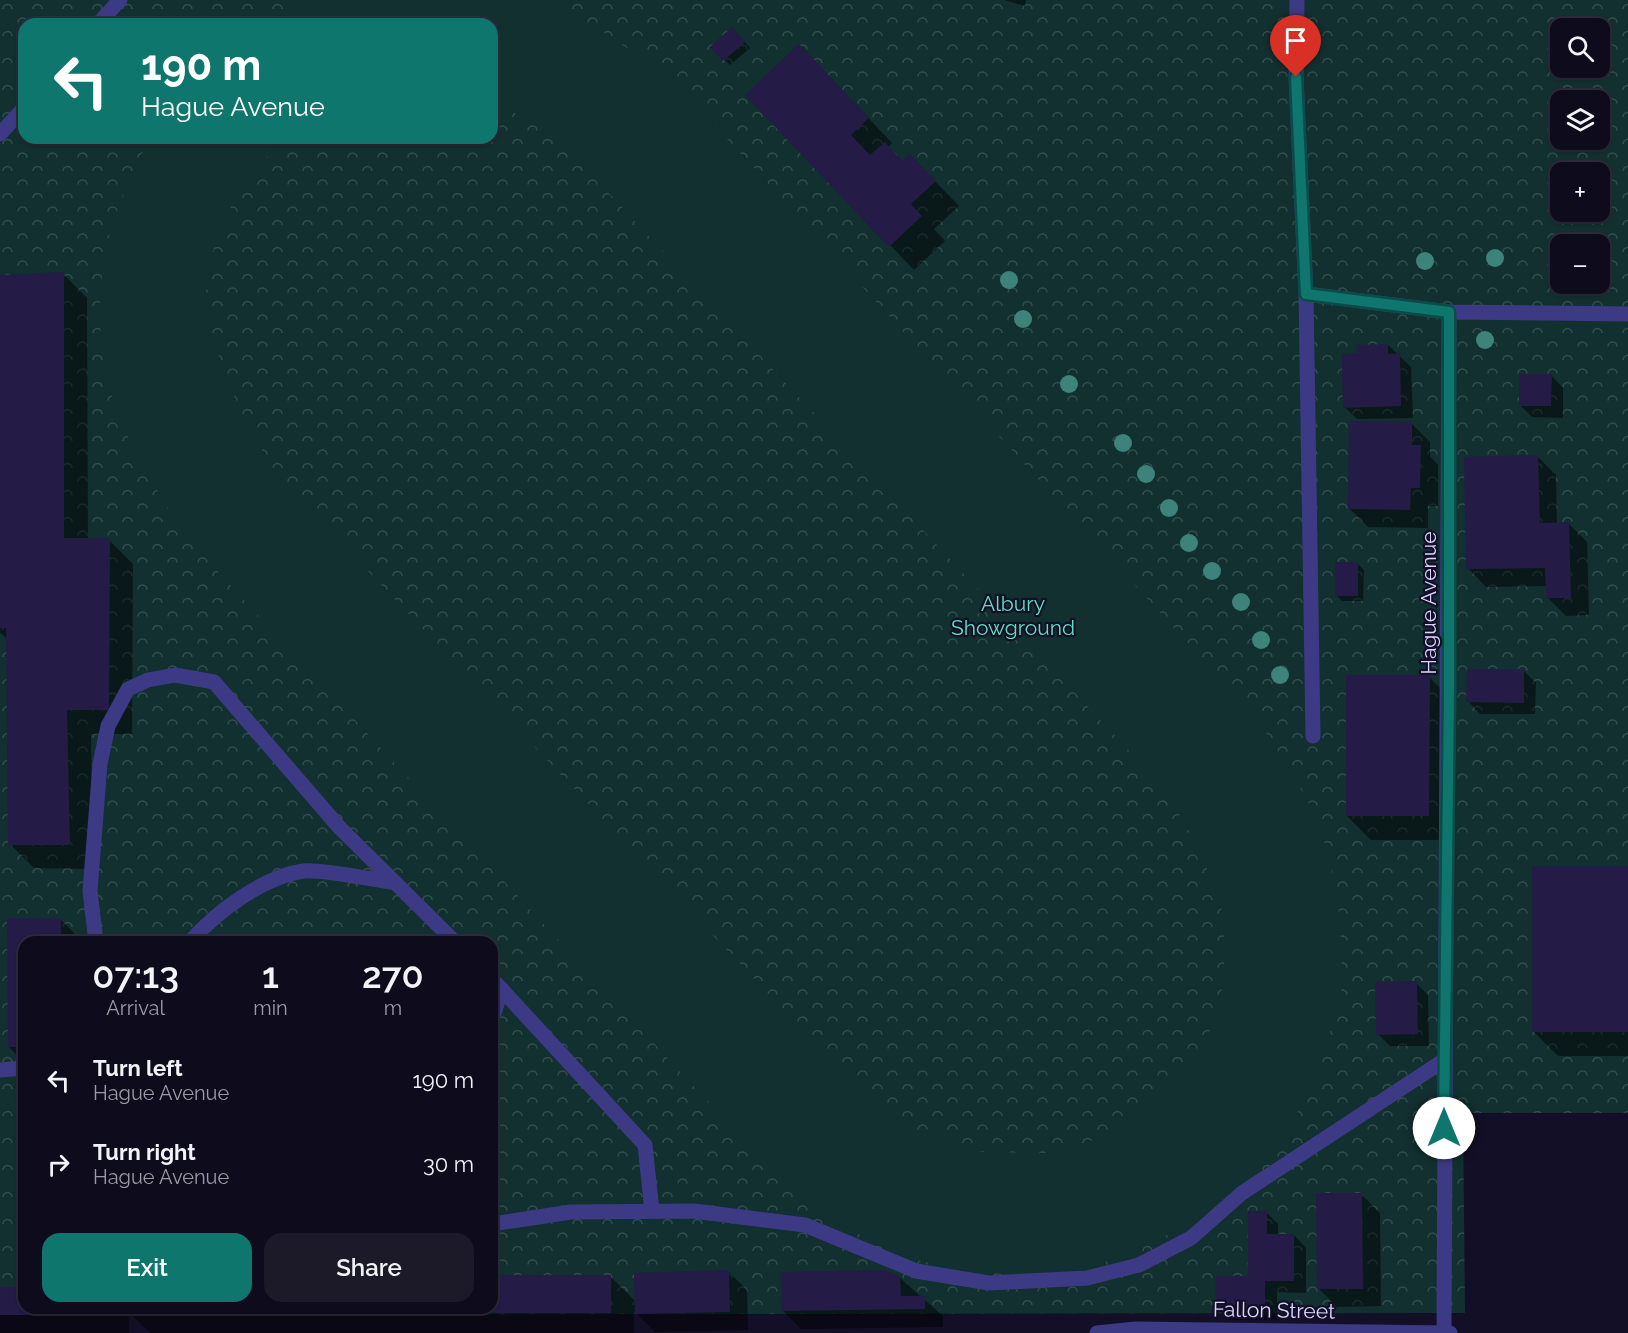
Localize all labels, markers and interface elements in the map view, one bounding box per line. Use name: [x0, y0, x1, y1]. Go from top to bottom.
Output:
pin: [1270, 15, 1321, 77]
map controls: [1550, 18, 1610, 294]
button: search: [1550, 18, 1610, 78]
icon: arrive: [1279, 24, 1312, 57]
text: 190 m: [141, 41, 261, 90]
icon: left: [42, 42, 120, 120]
button: layers: [1550, 90, 1610, 150]
text: Hague Avenue: [141, 91, 325, 122]
button: +: [1550, 162, 1610, 222]
button: −: [1550, 234, 1610, 294]
street label: Hague Avenue: [1416, 531, 1441, 675]
park label: Albury Showground: [951, 591, 1075, 640]
text: 07:13: [92, 954, 179, 996]
text: 1: [262, 954, 279, 996]
text: 270: [362, 954, 424, 996]
text: Arrival: [106, 996, 165, 1020]
text: min: [253, 996, 288, 1020]
text: m: [384, 996, 402, 1020]
text: Turn left: [93, 1055, 183, 1081]
icon: left: [42, 1064, 75, 1097]
text: 190 m: [412, 1067, 474, 1093]
text: Hague Avenue: [93, 1081, 229, 1105]
position arrow: [1412, 1096, 1476, 1160]
text: Turn right: [93, 1139, 196, 1165]
icon: right: [42, 1148, 75, 1181]
text: 30 m: [423, 1151, 474, 1177]
text: Hague Avenue: [93, 1165, 229, 1189]
button: Exit: [42, 1233, 252, 1302]
button: Share: [264, 1233, 474, 1302]
street label: Fallon Street: [1213, 1296, 1335, 1324]

